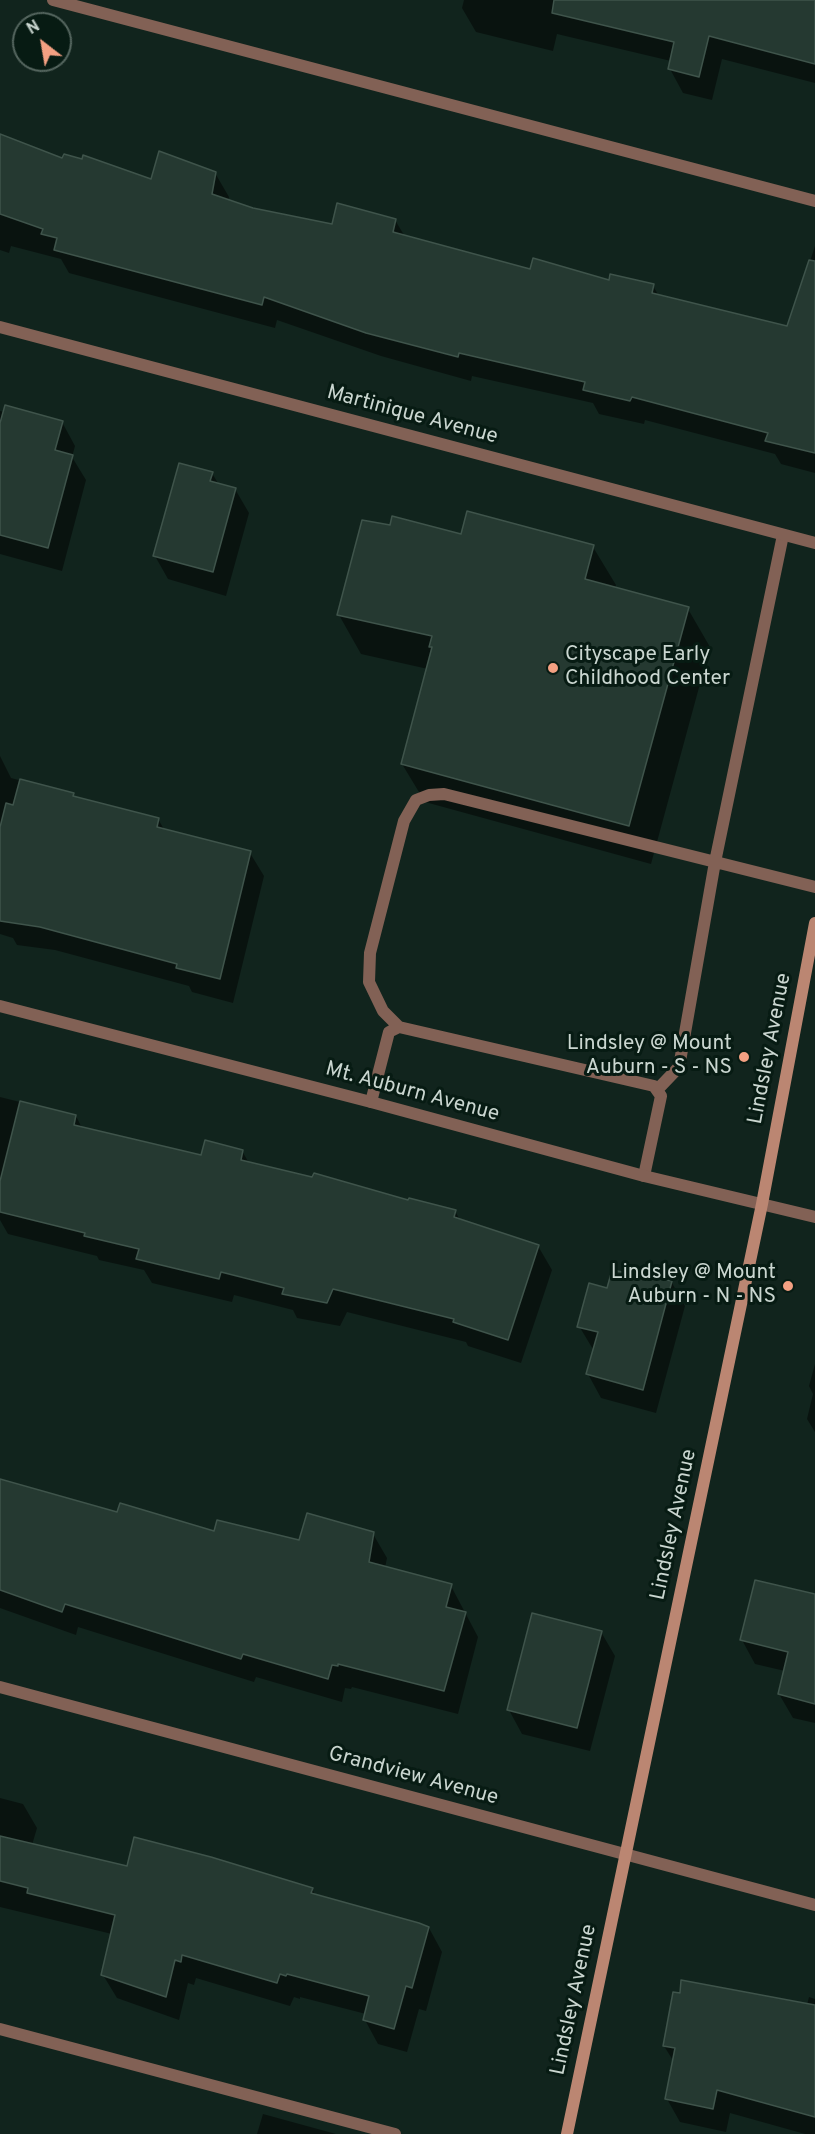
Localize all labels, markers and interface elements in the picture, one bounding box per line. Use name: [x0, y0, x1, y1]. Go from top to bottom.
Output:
north arrow: [12, 12, 72, 72]
text: N: [24, 17, 44, 40]
street label: Martinique Avenue: [324, 381, 500, 451]
place label: Cityscape Early Childhood Center: [565, 643, 730, 693]
marker: Cityscape Early Childhood Center: [546, 661, 560, 675]
street label: Lindsley Avenue: [744, 971, 798, 1127]
place label: Lindsley @ Mount Auburn - S - NS: [567, 1032, 732, 1082]
marker: Lindsley @ Mount Auburn - S - NS: [737, 1050, 751, 1064]
street label: Mt. Auburn Avenue: [322, 1058, 502, 1128]
place label: Lindsley @ Mount Auburn - N - NS: [611, 1261, 776, 1311]
marker: Lindsley @ Mount Auburn - N - NS: [781, 1279, 795, 1293]
street label: Lindsley Avenue: [647, 1447, 703, 1603]
street label: Grandview Avenue: [325, 1742, 501, 1812]
street label: Lindsley Avenue: [547, 1922, 603, 2078]

